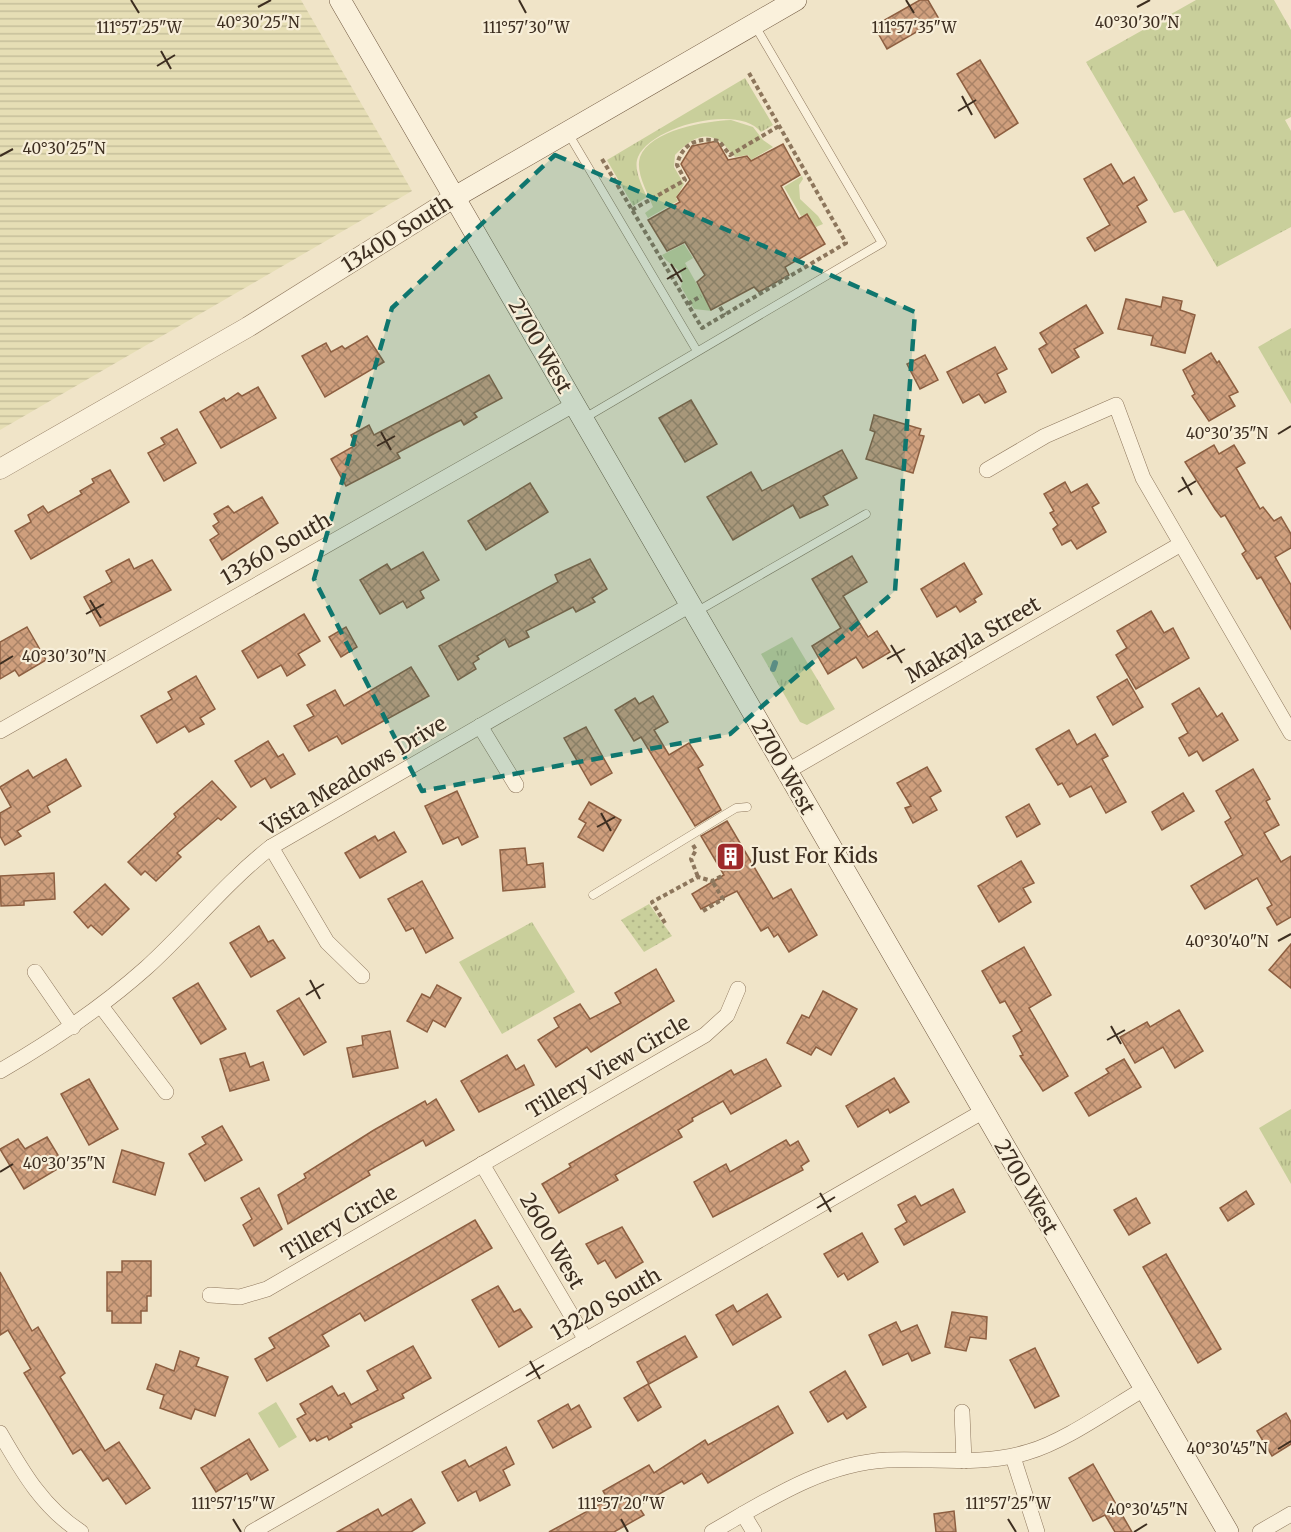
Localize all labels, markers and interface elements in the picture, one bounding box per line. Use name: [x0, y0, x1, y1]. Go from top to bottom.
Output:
text: 40°30'25"N: [216, 13, 300, 32]
text: 40°30'30"N: [1095, 13, 1180, 32]
text: 111°57'25"W: [96, 18, 183, 37]
text: 111°57'30"W: [483, 18, 570, 37]
text: 111°57'35"W: [872, 18, 957, 37]
text: 40°30'25"N: [22, 139, 106, 158]
street label: 13400 South: [336, 189, 457, 278]
street label: 2700 West: [502, 294, 578, 398]
text: 40°30'35"N: [1186, 424, 1269, 443]
street label: 13360 South: [216, 506, 336, 591]
street label: Makayla Street: [901, 590, 1045, 689]
text: 40°30'30"N: [22, 647, 107, 666]
street label: Vista Meadows Drive: [255, 710, 451, 842]
street label: 2700 West: [745, 715, 821, 819]
building icon: Just For Kids: [714, 840, 746, 872]
place label: Just For Kids: [750, 842, 878, 869]
text: 40°30'40"N: [1185, 932, 1269, 951]
street label: Tillery View Circle: [521, 1009, 694, 1124]
street label: 2700 West: [988, 1135, 1064, 1239]
text: 40°30'35"N: [23, 1154, 106, 1173]
street label: Tillery Circle: [276, 1179, 402, 1267]
street label: 2600 West: [514, 1188, 591, 1294]
street label: 13220 South: [546, 1261, 666, 1346]
text: 40°30'45"N: [1186, 1439, 1268, 1458]
text: 111°57'15"W: [191, 1494, 276, 1513]
text: 111°57'20"W: [578, 1494, 665, 1513]
text: 111°57'25"W: [965, 1494, 1052, 1513]
text: 40°30'45"N: [1106, 1500, 1188, 1519]

